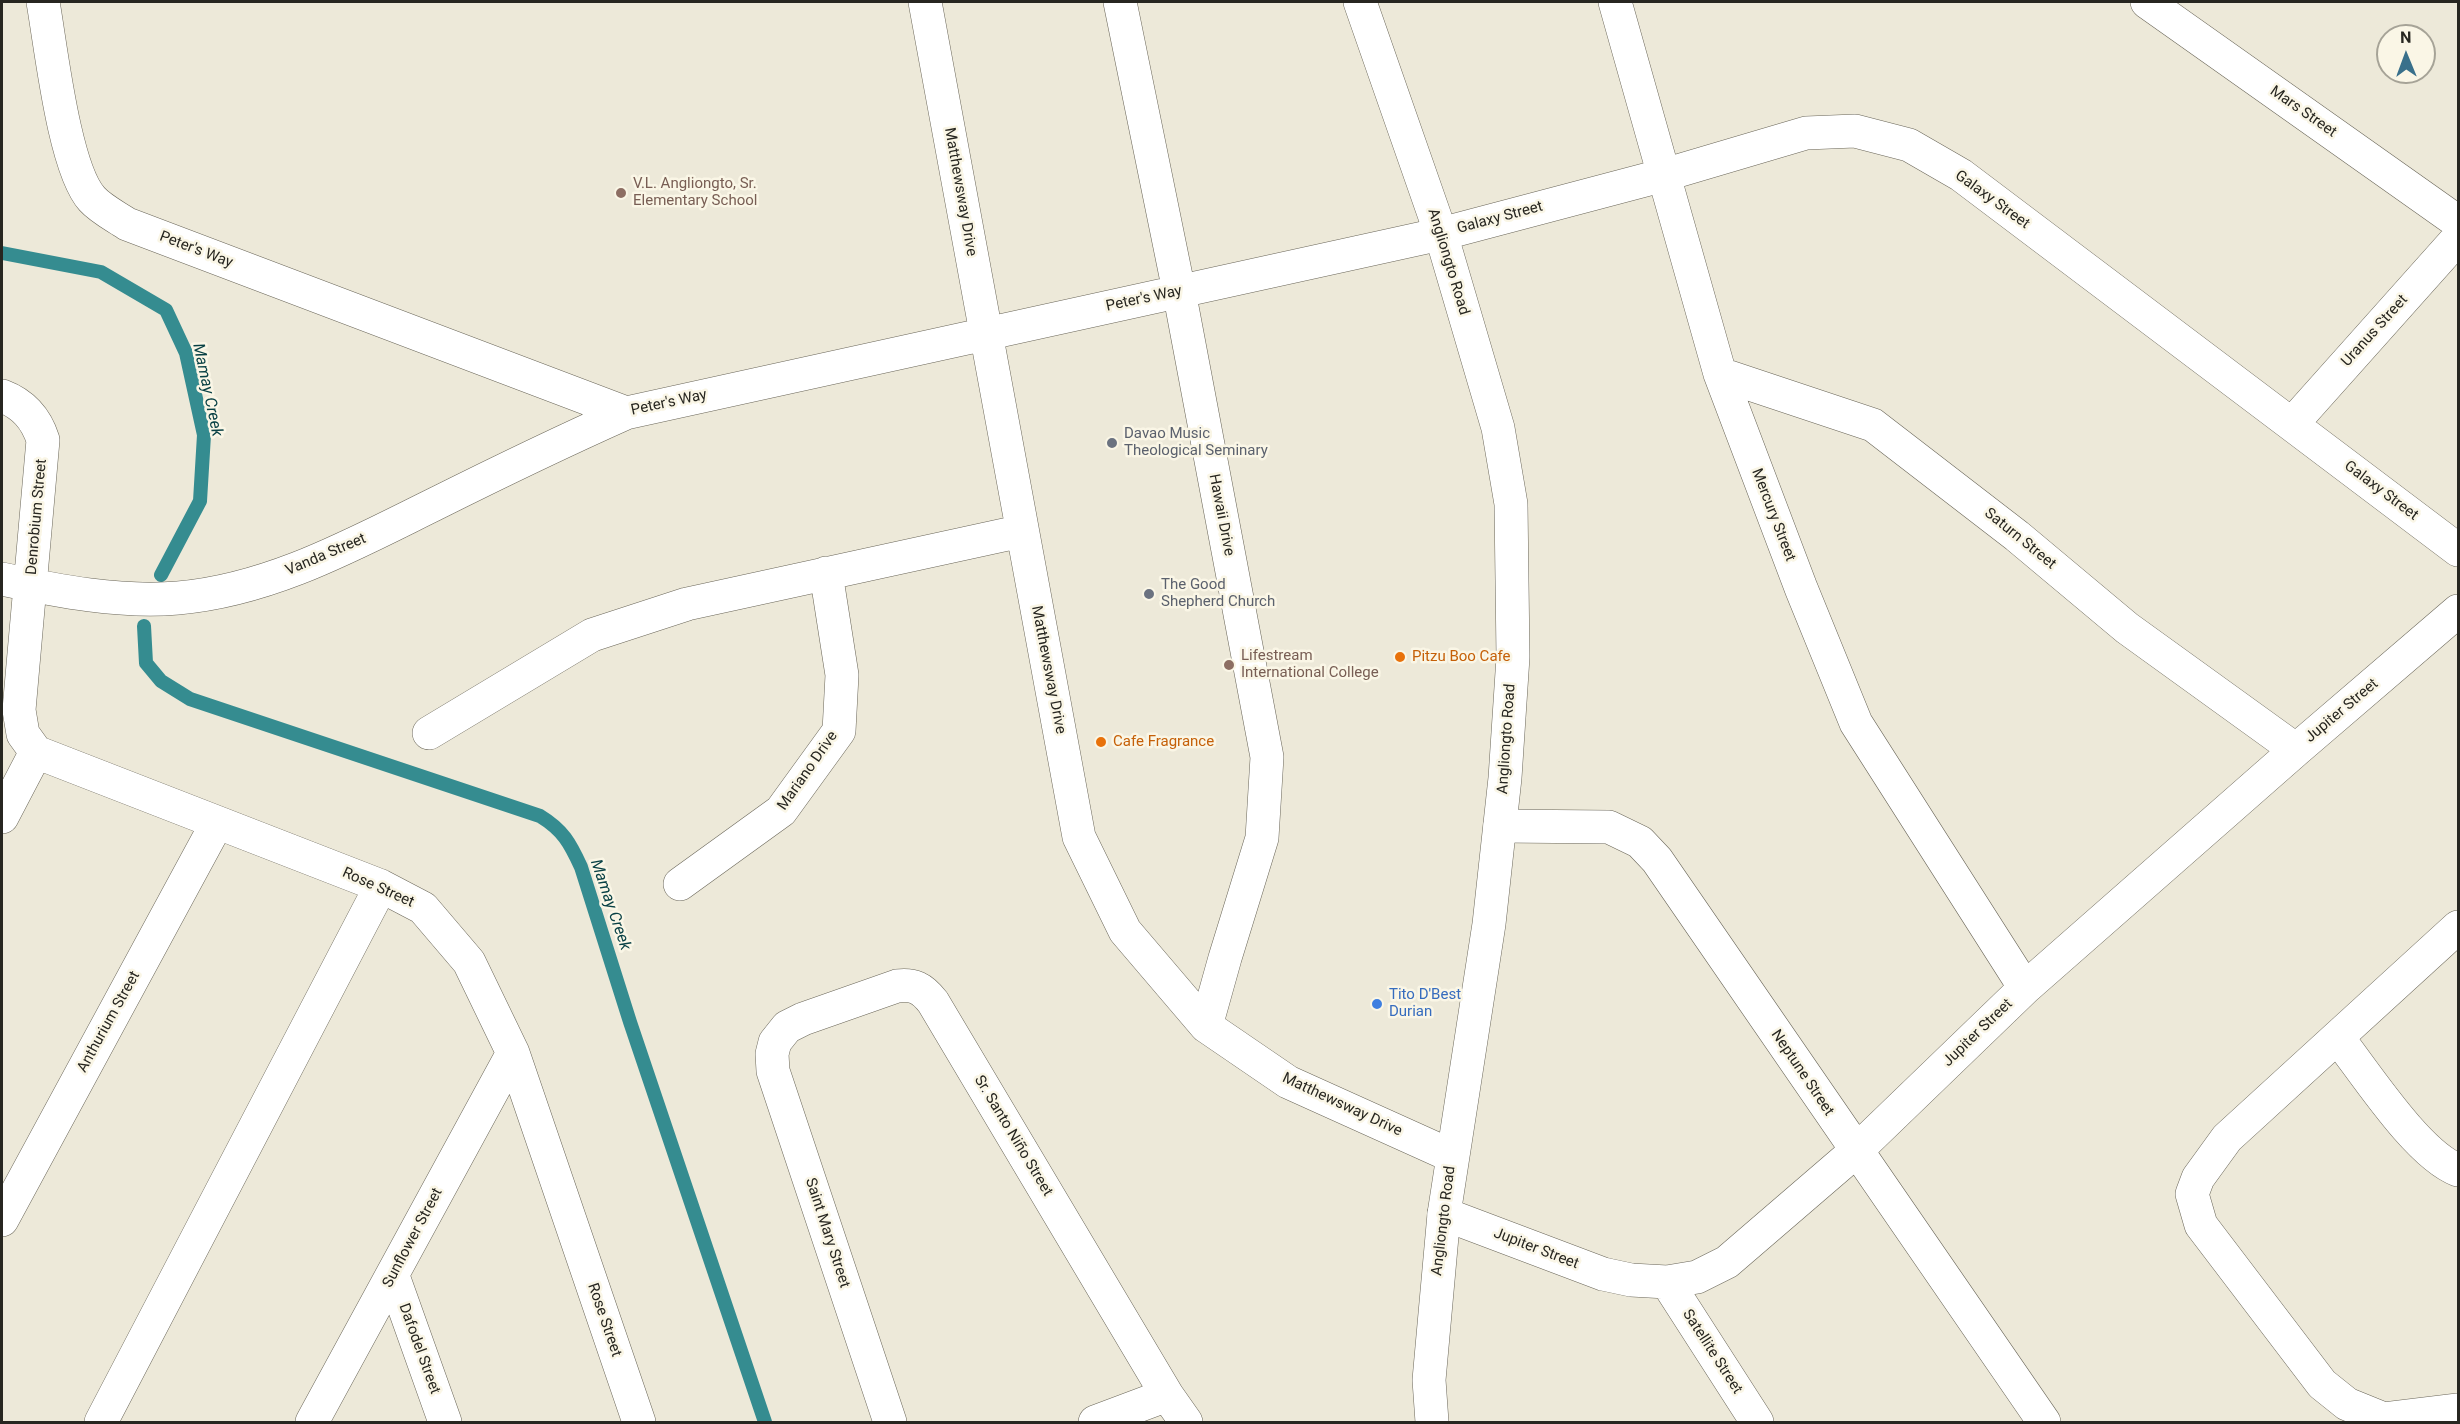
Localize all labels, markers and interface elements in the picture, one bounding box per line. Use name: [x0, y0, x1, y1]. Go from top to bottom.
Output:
north arrow: [2376, 24, 2436, 84]
text: N: [2400, 28, 2412, 47]
street label: Mars Street: [2266, 82, 2340, 142]
street label: Matthewsway Drive: [940, 126, 980, 258]
street label: Galaxy Street: [1951, 167, 2033, 233]
place label: V.L. Angliongto, Sr. Elementary School: [633, 175, 757, 210]
marker: V.L. Angliongto, Sr. Elementary School: [614, 186, 628, 200]
street label: Galaxy Street: [1455, 198, 1545, 238]
street label: Angliongto Road: [1423, 207, 1473, 317]
street label: Peter's Way: [157, 228, 235, 272]
street label: Peter's Way: [1104, 282, 1184, 316]
street label: Uranus Street: [2338, 291, 2412, 371]
water label: Mamay Creek: [188, 342, 226, 438]
street label: Peter's Way: [629, 386, 709, 420]
place label: Davao Music Theological Seminary: [1124, 425, 1268, 460]
marker: Davao Music Theological Seminary: [1105, 436, 1119, 450]
street label: Galaxy Street: [2340, 457, 2422, 525]
street label: Denrobium Street: [23, 458, 51, 576]
street label: Mercury Street: [1747, 466, 1799, 564]
street label: Hawaii Drive: [1204, 473, 1238, 557]
street label: Saturn Street: [1981, 505, 2059, 573]
street label: Vanda Street: [283, 530, 369, 580]
place label: The Good Shepherd Church: [1161, 576, 1275, 611]
marker: The Good Shepherd Church: [1142, 587, 1156, 601]
street label: Matthewsway Drive: [1027, 604, 1069, 736]
place label: Lifestream International College: [1241, 647, 1379, 682]
place label: Pitzu Boo Cafe: [1412, 648, 1511, 666]
marker: Pitzu Boo Cafe: [1393, 650, 1407, 664]
marker: Lifestream International College: [1222, 658, 1236, 672]
street label: Jupiter Street: [2302, 675, 2382, 747]
street label: Angliongto Road: [1494, 683, 1520, 795]
street label: Mariano Drive: [774, 728, 842, 814]
place label: Cafe Fragrance: [1113, 733, 1214, 751]
marker: Cafe Fragrance: [1094, 735, 1108, 749]
water label: Mamay Creek: [586, 857, 634, 953]
street label: Rose Street: [339, 864, 417, 912]
street label: Anthurium Street: [74, 968, 144, 1076]
place label: Tito D'Best Durian: [1389, 986, 1461, 1021]
street label: Jupiter Street: [1939, 995, 2017, 1071]
marker: Tito D'Best Durian: [1370, 997, 1384, 1011]
street label: Neptune Street: [1767, 1027, 1837, 1119]
street label: Matthewsway Drive: [1279, 1069, 1405, 1141]
street label: Sr. Santo Niño Street: [970, 1072, 1056, 1200]
street label: Angliongto Road: [1428, 1165, 1460, 1277]
street label: Saint Mary Street: [801, 1176, 853, 1290]
street label: Sunflower Street: [379, 1185, 447, 1291]
street label: Jupiter Street: [1491, 1224, 1581, 1274]
street label: Rose Street: [583, 1281, 625, 1359]
street label: Dafodel Street: [394, 1301, 444, 1397]
street label: Satellite Street: [1678, 1306, 1746, 1398]

